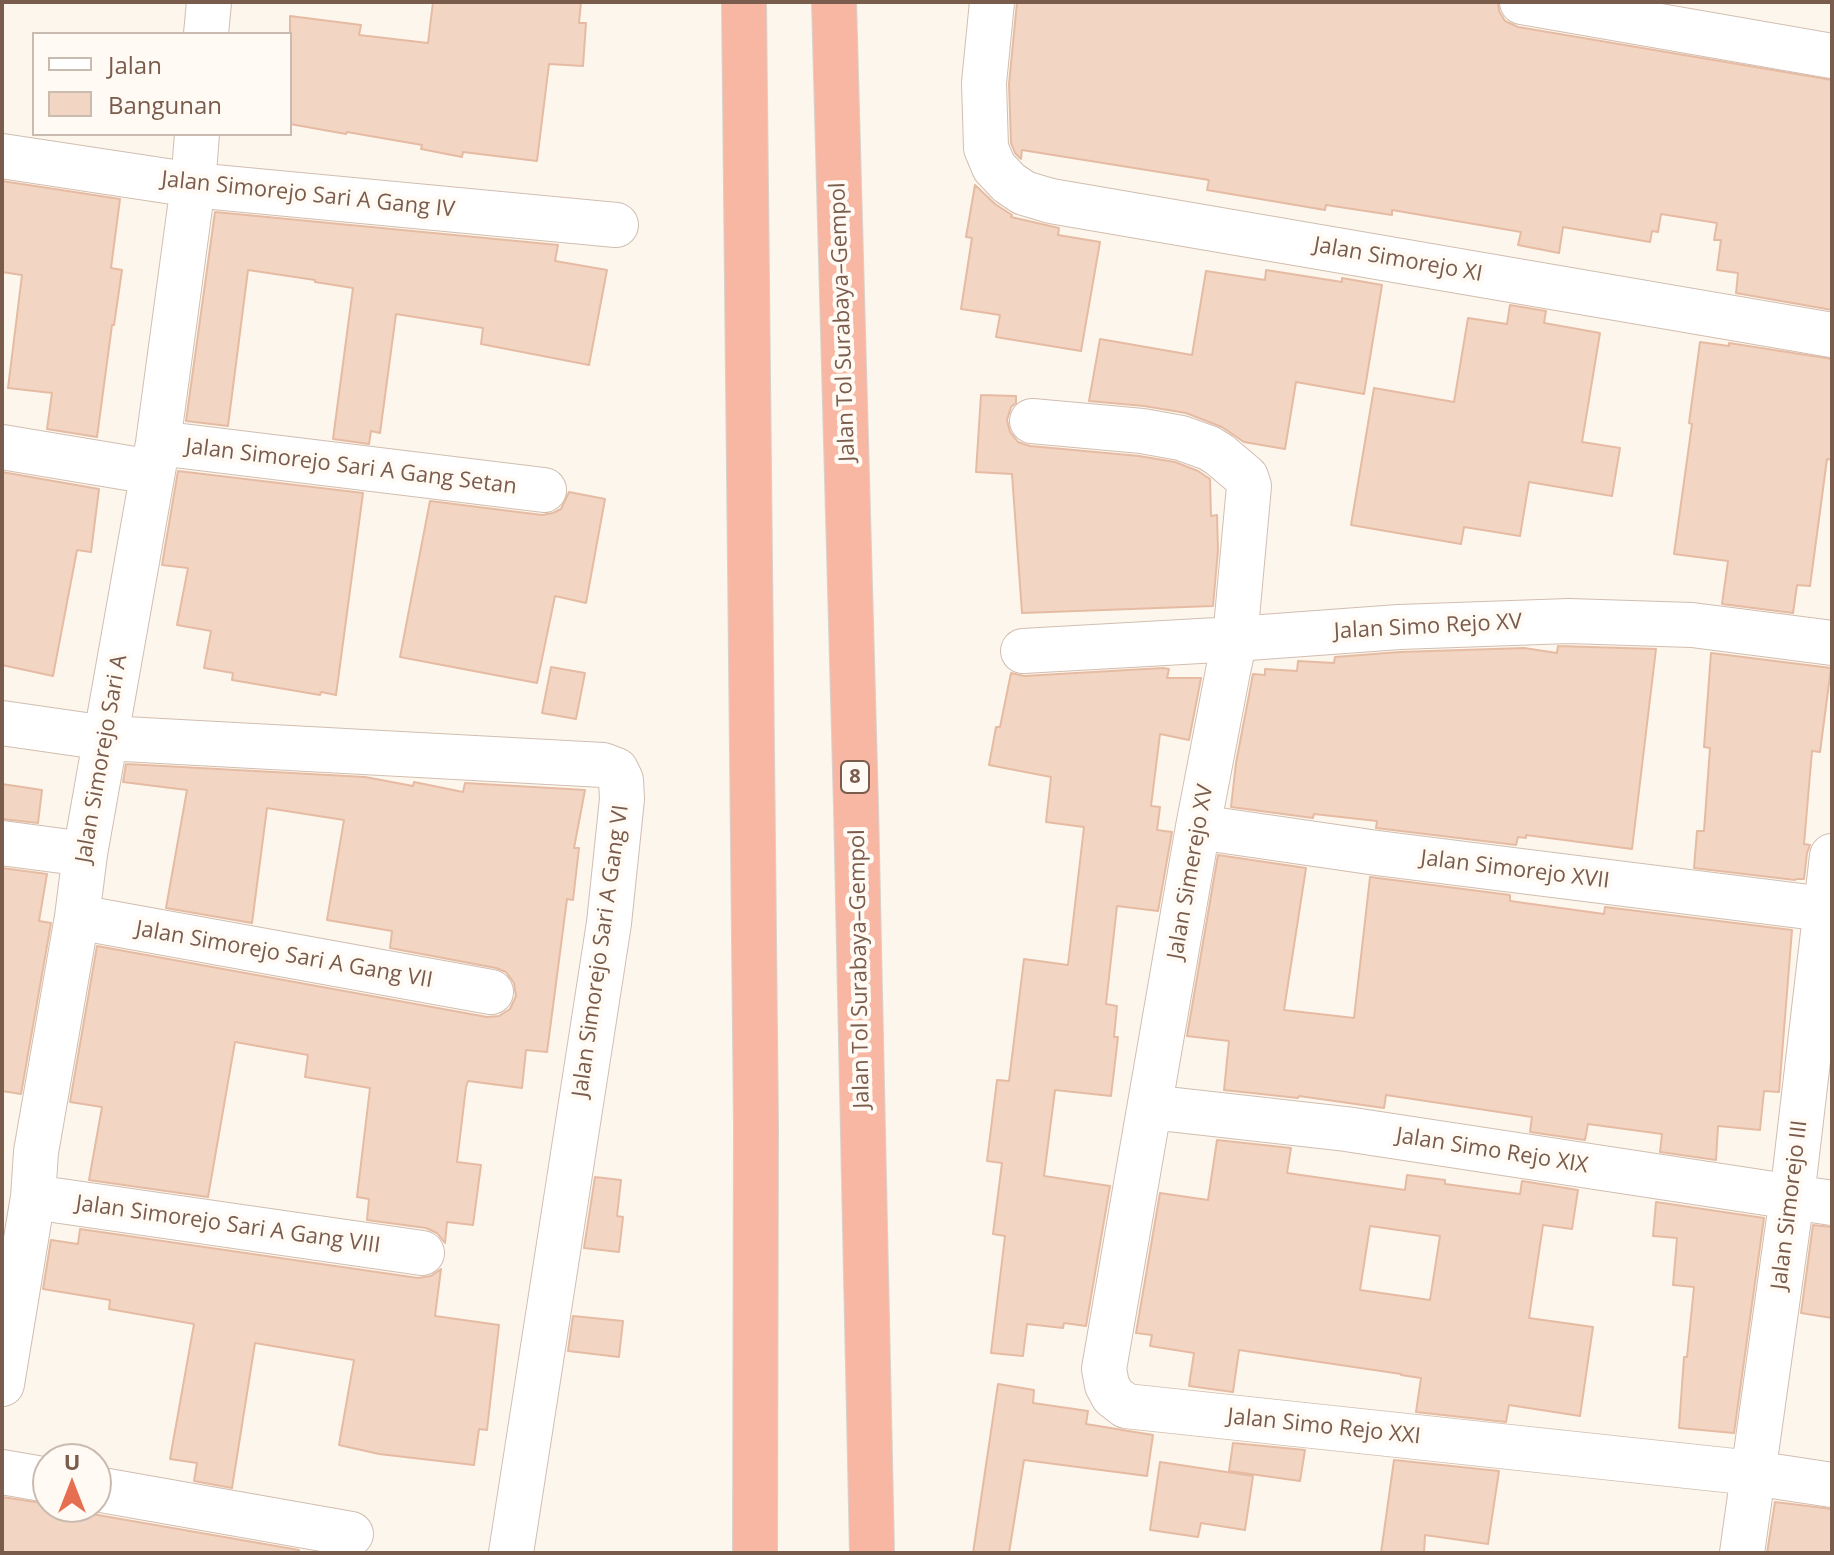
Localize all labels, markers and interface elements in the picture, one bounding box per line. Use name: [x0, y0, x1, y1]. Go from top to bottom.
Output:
legend: [32, 32, 292, 136]
text: Jalan: [108, 48, 162, 81]
text: Bangunan: [108, 88, 222, 121]
street label: Jalan Simorejo Sari A Gang IV: [160, 166, 456, 224]
street label: Jalan Tol Surabaya–Gempol: [825, 182, 861, 462]
street label: Jalan Simorejo XI: [1311, 232, 1485, 288]
street label: Jalan Simorejo Sari A Gang Setan: [184, 434, 518, 500]
street label: Jalan Simo Rejo XV: [1333, 609, 1523, 645]
street label: Jalan Simorejo Sari A: [71, 653, 133, 865]
road number: 8: [841, 761, 869, 793]
street label: Jalan Simerejo XV: [1163, 782, 1219, 962]
street label: Jalan Simorejo Sari A Gang VI: [567, 803, 635, 1099]
street label: Jalan Tol Surabaya–Gempol: [844, 829, 876, 1109]
street label: Jalan Simorejo XVII: [1419, 845, 1611, 895]
street label: Jalan Simorejo Sari A Gang VII: [133, 916, 435, 994]
street label: Jalan Simorejo III: [1767, 1119, 1813, 1291]
street label: Jalan Simo Rejo XIX: [1394, 1123, 1590, 1179]
street label: Jalan Simorejo Sari A Gang VIII: [74, 1191, 382, 1259]
street label: Jalan Simo Rejo XXI: [1226, 1404, 1422, 1450]
north arrow: [32, 1443, 112, 1523]
text: U: [64, 1446, 80, 1476]

